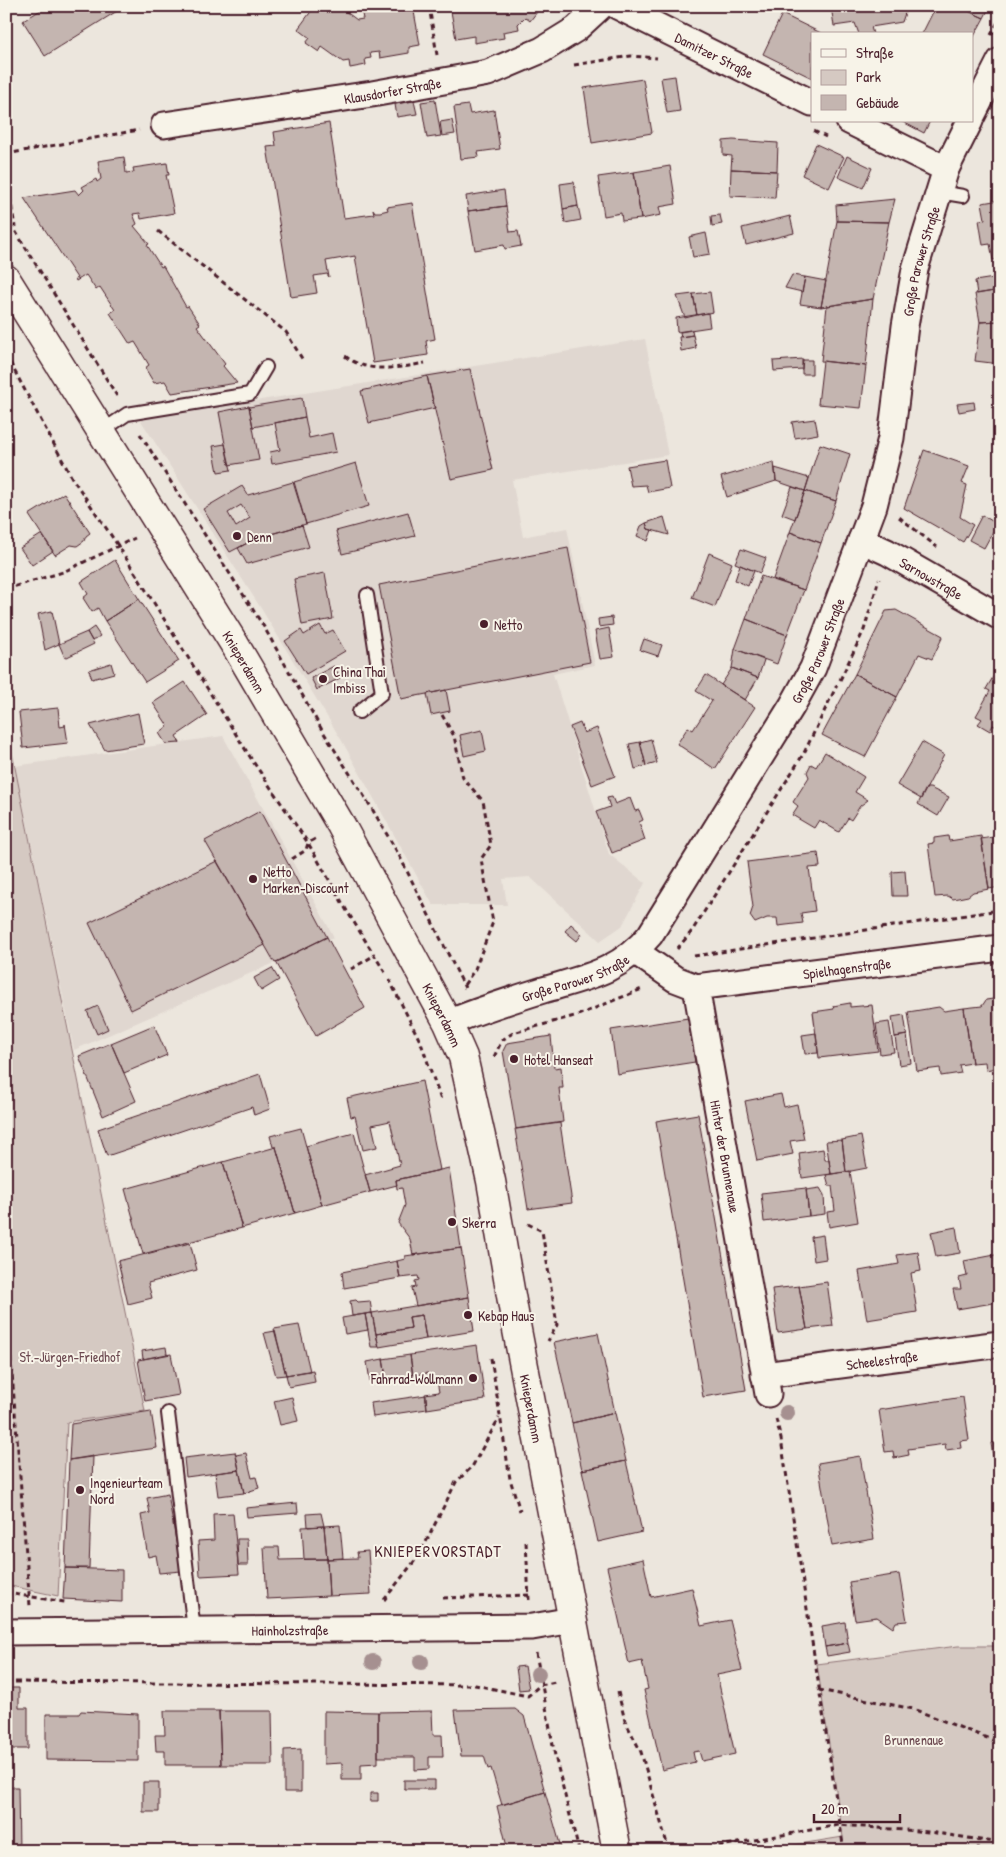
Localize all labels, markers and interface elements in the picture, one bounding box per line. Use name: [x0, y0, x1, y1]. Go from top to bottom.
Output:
street label: Damitzer Straße: [672, 27, 757, 82]
legend: [811, 32, 974, 122]
text: Straße: [856, 42, 894, 63]
text: Park: [856, 66, 881, 87]
street label: Klausdorfer Straße: [342, 72, 443, 108]
text: Gebäude: [856, 92, 899, 113]
street label: Große Parower Straße: [897, 203, 944, 318]
place label: Denn: [247, 527, 272, 546]
marker: Denn: [231, 530, 243, 542]
street label: Sarnowstraße: [896, 552, 967, 603]
street label: Große Parower Straße: [786, 595, 848, 706]
place label: Netto: [494, 615, 523, 634]
marker: Netto: [478, 618, 490, 630]
street label: Knieperdamm: [219, 627, 271, 696]
place label: China Thai Imbiss: [333, 662, 386, 697]
marker: China Thai Imbiss: [317, 673, 329, 685]
place label: Netto Marken-Discount: [263, 862, 349, 897]
marker: Netto Marken-Discount: [247, 873, 259, 885]
street label: Große Parower Straße: [519, 949, 633, 1006]
street label: Spielhagenstraße: [802, 953, 892, 983]
street label: Knieperdamm: [419, 979, 467, 1050]
place label: Hotel Hanseat: [524, 1050, 593, 1069]
marker: Hotel Hanseat: [508, 1053, 520, 1065]
street label: Hinter der Brunnenaue: [707, 1099, 745, 1215]
place label: Skerra: [462, 1213, 497, 1232]
marker: Skerra: [446, 1216, 458, 1228]
place label: Kebap Haus: [478, 1306, 534, 1326]
marker: Kebap Haus: [462, 1309, 474, 1321]
street label: Scheelestraße: [845, 1345, 919, 1374]
park label: St.-Jürgen-Friedhof: [19, 1347, 121, 1367]
place label: Fahrrad-Wollmann: [370, 1369, 463, 1388]
marker: Fahrrad-Wollmann: [467, 1372, 479, 1384]
street label: Knieperdamm: [516, 1372, 548, 1444]
place label: Ingenieurteam Nord: [90, 1473, 163, 1508]
marker: Ingenieurteam Nord: [74, 1484, 86, 1496]
district label: KNIEPERVORSTADT: [374, 1540, 502, 1562]
street label: Hainholzstraße: [251, 1619, 329, 1640]
park label: Brunnenaue: [884, 1730, 944, 1749]
scale bar: [814, 1792, 900, 1824]
text: 20 m: [821, 1798, 848, 1819]

